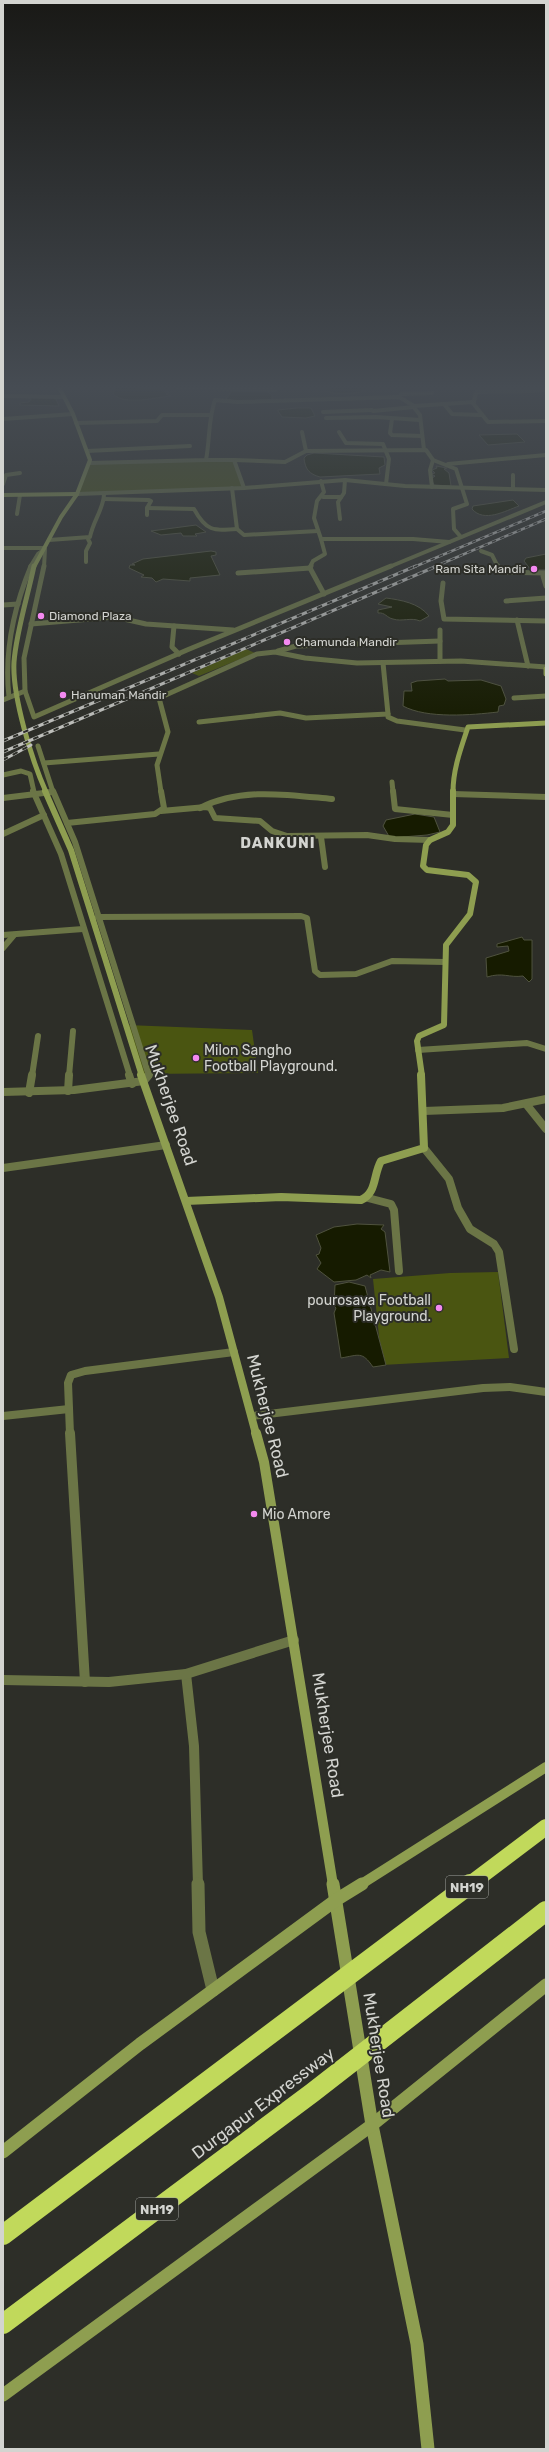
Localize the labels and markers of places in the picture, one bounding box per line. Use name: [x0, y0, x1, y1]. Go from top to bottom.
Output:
place label: Ram Sita Mandir: [435, 562, 526, 576]
marker: Ram Sita Mandir: [529, 564, 539, 574]
place label: Diamond Plaza: [49, 609, 132, 623]
marker: Diamond Plaza: [36, 611, 46, 621]
place label: Chamunda Mandir: [295, 635, 397, 649]
marker: Chamunda Mandir: [282, 637, 292, 647]
place label: Hanuman Mandir: [71, 688, 167, 702]
marker: Hanuman Mandir: [58, 690, 68, 700]
place label: Milon Sangho Football Playground.: [204, 1042, 338, 1075]
marker: Milon Sangho Football Playground.: [191, 1053, 201, 1063]
place label: pourosava Football Playground.: [307, 1292, 431, 1325]
marker: pourosava Football Playground.: [434, 1303, 444, 1313]
place label: Mio Amore: [262, 1506, 331, 1523]
marker: Mio Amore: [249, 1509, 259, 1519]

